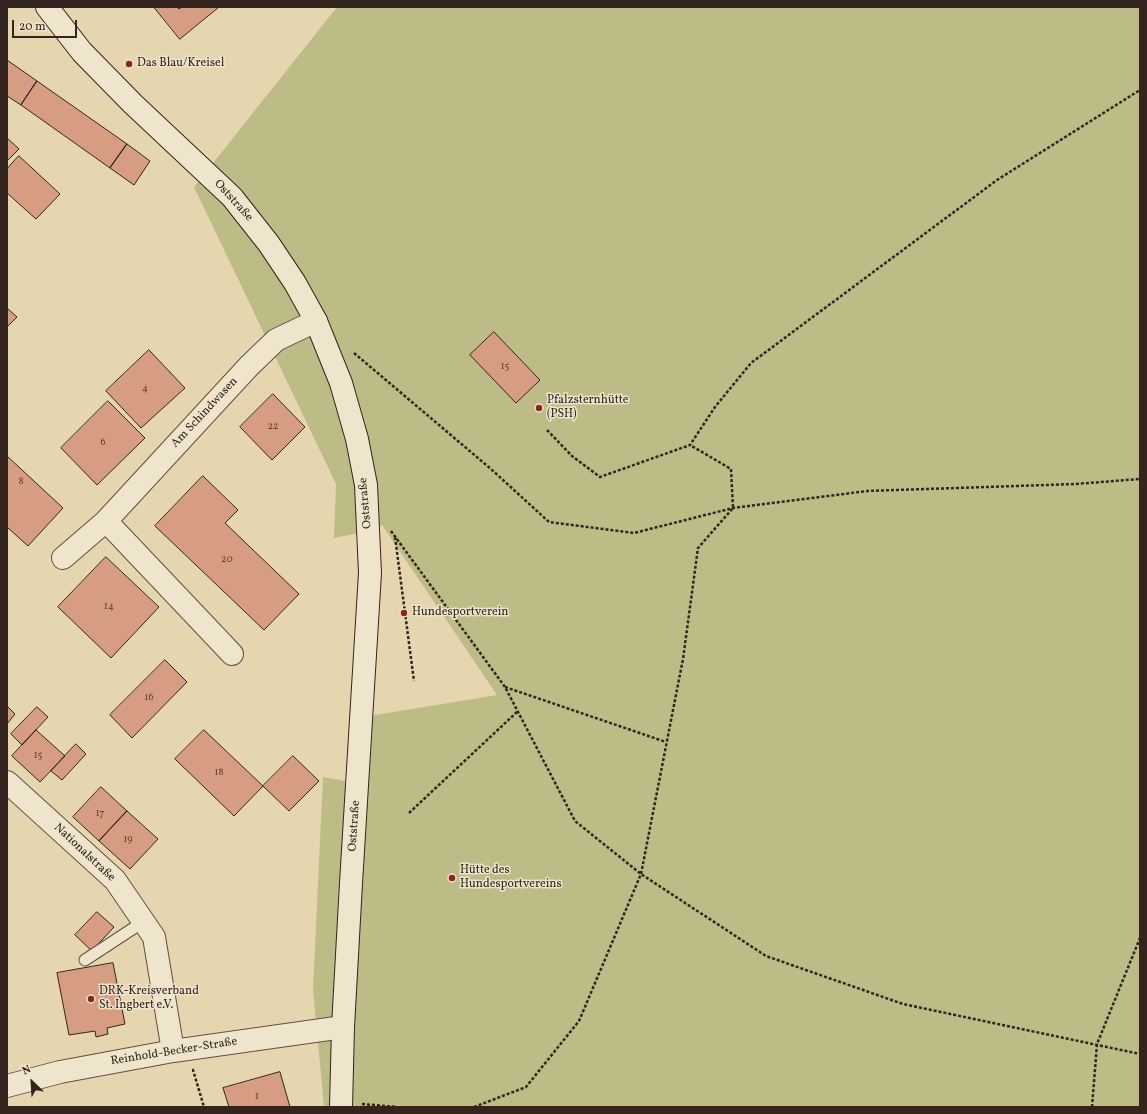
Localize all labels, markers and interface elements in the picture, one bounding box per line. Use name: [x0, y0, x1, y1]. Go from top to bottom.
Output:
scale bar: [14, 12, 79, 38]
text: 20 m: [19, 19, 46, 35]
place label: Das Blau/Kreisel: [137, 57, 224, 71]
marker: Das Blau/Kreisel: [124, 59, 134, 69]
street label: Oststraße: [210, 177, 256, 225]
house number: 15: [501, 361, 509, 373]
street label: Am Schindwasen: [169, 375, 241, 451]
house number: 4: [142, 383, 148, 395]
place label: Pfalzsternhütte (PSH): [547, 394, 629, 422]
marker: Pfalzsternhütte (PSH): [534, 403, 544, 413]
house number: 22: [268, 421, 278, 433]
house number: 6: [100, 437, 106, 449]
house number: 8: [18, 476, 24, 488]
street label: Oststraße: [357, 477, 375, 529]
house number: 20: [221, 554, 233, 566]
house number: 14: [104, 601, 114, 613]
place label: Hundesportverein: [412, 606, 508, 620]
marker: Hundesportverein: [399, 608, 409, 618]
house number: 16: [145, 692, 153, 704]
house number: 15: [34, 750, 42, 762]
house number: 18: [215, 767, 223, 779]
street label: Oststraße: [346, 800, 364, 852]
house number: 17: [96, 808, 104, 820]
street label: Nationalstraße: [50, 821, 118, 885]
house number: 19: [123, 834, 133, 846]
place label: Hütte des Hundesportvereins: [460, 864, 562, 892]
marker: Hütte des Hundesportvereins: [447, 873, 457, 883]
place label: DRK-Kreisverband St. Ingbert e.V.: [99, 985, 199, 1013]
marker: DRK-Kreisverband St. Ingbert e.V.: [86, 994, 96, 1004]
street label: Reinhold-Becker-Straße: [110, 1035, 238, 1069]
north arrow: [12, 1062, 52, 1102]
text: N: [20, 1062, 34, 1079]
house number: 1: [255, 1091, 259, 1103]

